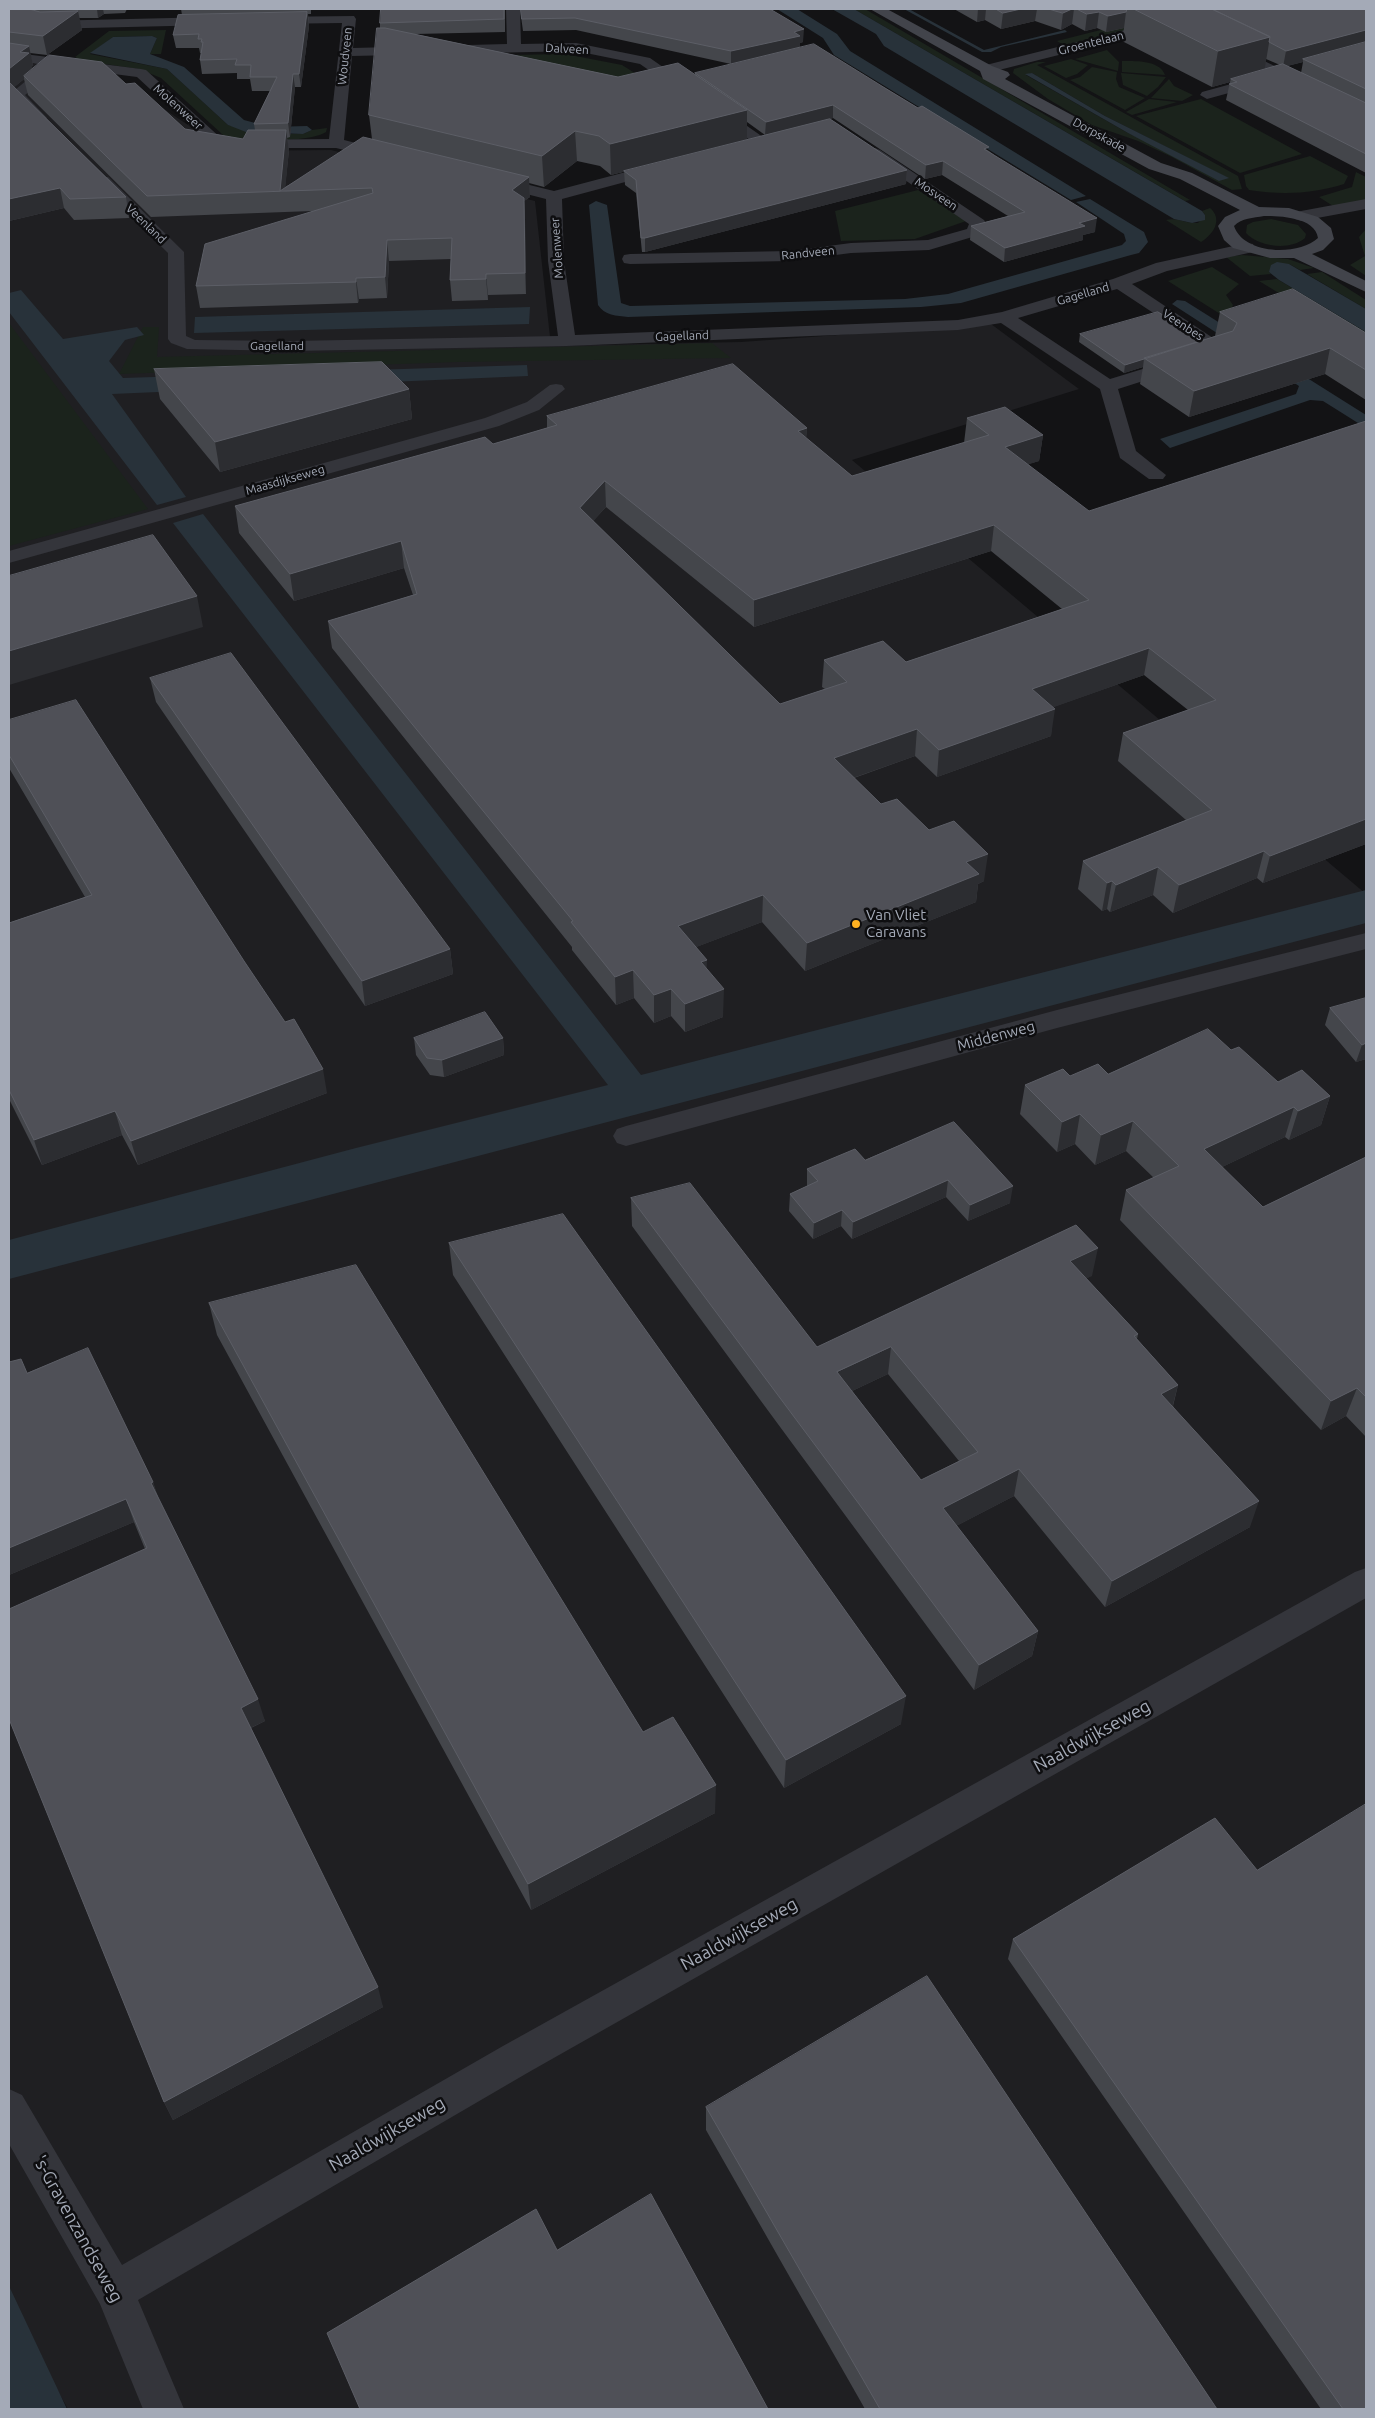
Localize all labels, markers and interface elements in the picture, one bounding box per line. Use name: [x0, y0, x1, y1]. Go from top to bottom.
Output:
street label: Woudveen: [335, 27, 355, 85]
street label: Groentelaan: [1057, 28, 1125, 58]
street label: Dalveen: [545, 41, 589, 57]
street label: Molenweer: [150, 81, 206, 133]
street label: Dorpskade: [1070, 115, 1128, 155]
street label: Mosveen: [912, 174, 960, 214]
street label: Veenland: [123, 201, 169, 247]
street label: Molenweer: [548, 217, 566, 279]
street label: Randveen: [781, 243, 835, 263]
street label: Gagelland: [1055, 280, 1111, 308]
street label: Veenbes: [1160, 306, 1206, 344]
street label: Gagelland: [655, 328, 709, 344]
street label: Gagelland: [250, 339, 304, 353]
street label: Maasdijkseweg: [244, 462, 326, 498]
place label: Van Vliet Caravans: [866, 906, 926, 941]
marker: Van Vliet Caravans: [850, 918, 862, 930]
street label: Middenweg: [955, 1017, 1037, 1055]
street label: Naaldwijkseweg: [1030, 1695, 1154, 1777]
street label: Naaldwijkseweg: [677, 1893, 801, 1975]
street label: Naaldwijkseweg: [325, 2092, 449, 2176]
street label: 's-Gravenzandseweg: [29, 2152, 127, 2306]

